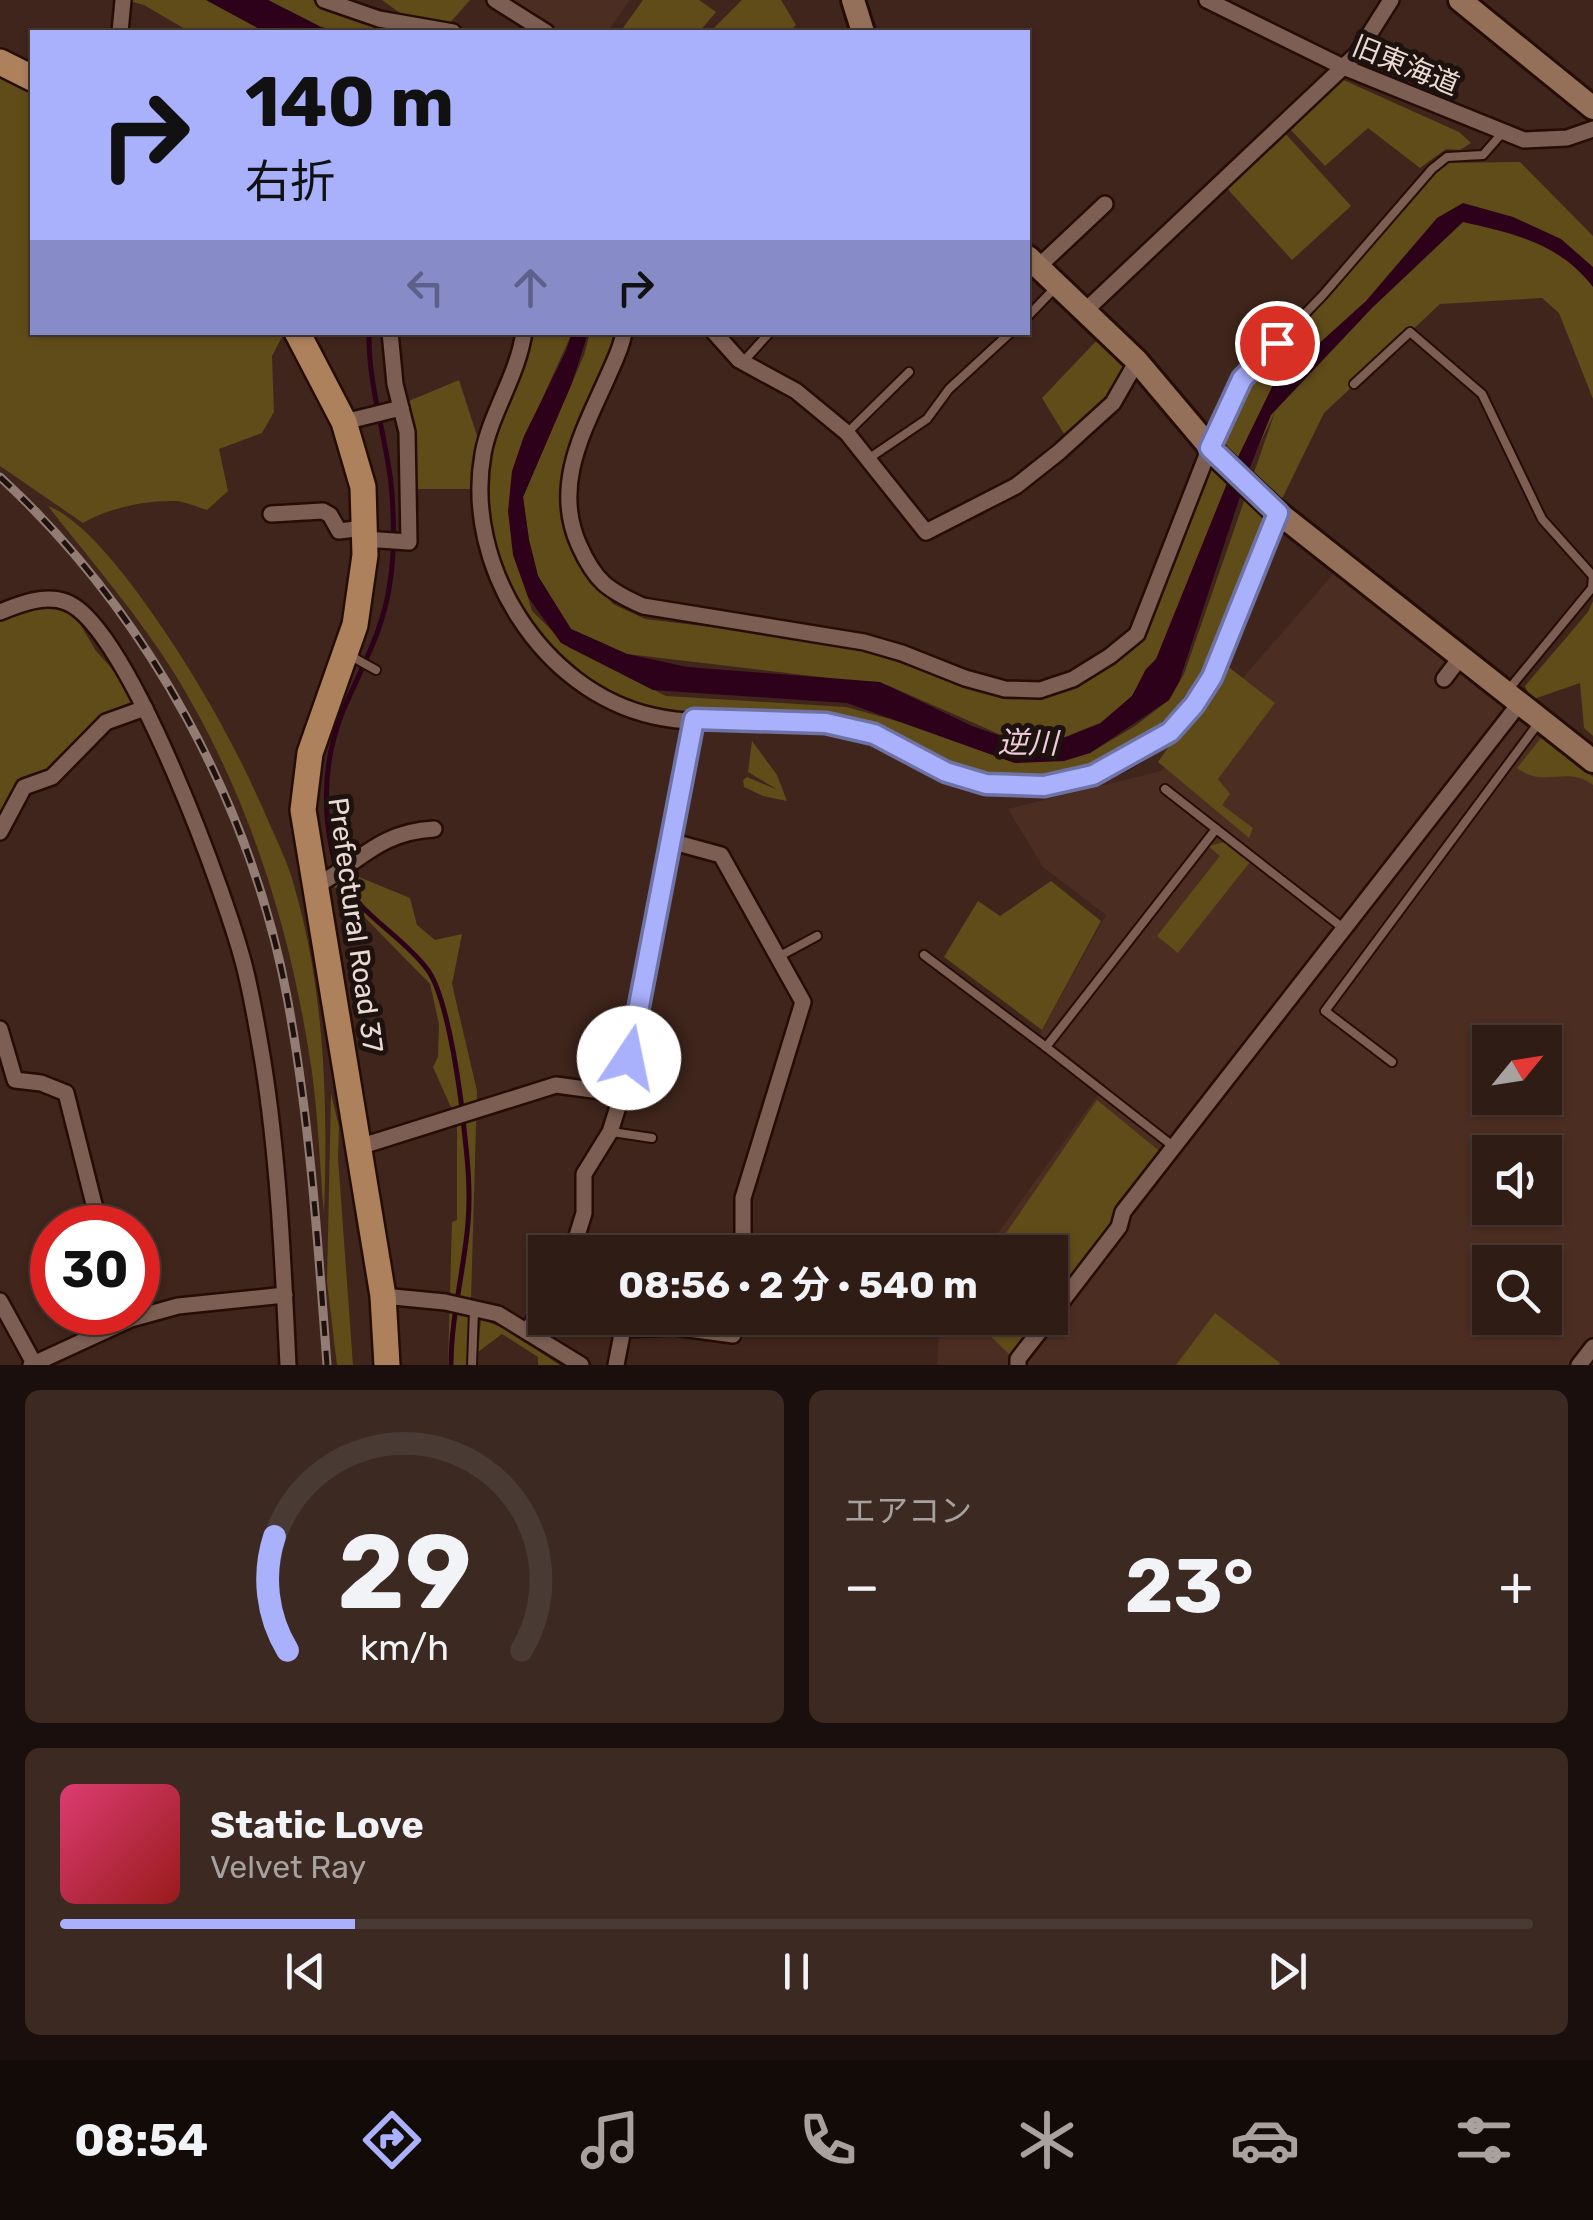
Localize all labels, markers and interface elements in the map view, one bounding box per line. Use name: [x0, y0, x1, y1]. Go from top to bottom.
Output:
street label: 旧東海道: [1348, 29, 1464, 102]
text: 140 m: [245, 61, 454, 144]
icon: right: [80, 70, 210, 200]
text: 右折: [245, 155, 335, 208]
icon: left: [398, 260, 453, 315]
icon: ahead: [503, 260, 558, 315]
icon: right: [608, 260, 663, 315]
pin: [1235, 301, 1320, 386]
icon: arrive: [1250, 316, 1305, 371]
water label: 逆川: [998, 724, 1061, 762]
street label: Prefectural Road 37: [321, 795, 390, 1055]
position arrow: [577, 1006, 681, 1110]
north arrow: [1472, 1025, 1562, 1115]
map controls: [1472, 1025, 1562, 1335]
button: sound: [1472, 1135, 1562, 1225]
speed limit sign: 30: [30, 1205, 160, 1335]
button: search: [1472, 1245, 1562, 1335]
text: 08:56 · 2 分 · 540 m: [618, 1262, 978, 1308]
text: エアコン: [844, 1492, 972, 1530]
text: 29: [337, 1511, 472, 1634]
text: 23°: [1125, 1542, 1254, 1631]
text: −: [844, 1554, 880, 1619]
text: +: [1499, 1554, 1533, 1619]
text: km/h: [360, 1627, 449, 1669]
text: Static Love: [210, 1802, 424, 1848]
text: Velvet Ray: [210, 1848, 366, 1886]
icon: previous: [278, 1944, 333, 1999]
icon: pause: [769, 1944, 824, 1999]
icon: next: [1260, 1944, 1315, 1999]
icon: directions: [357, 2105, 427, 2175]
icon: music: [575, 2105, 645, 2175]
icon: phone: [793, 2105, 863, 2175]
icon: climate: [1012, 2105, 1082, 2175]
icon: car: [1230, 2105, 1300, 2175]
icon: filters: [1449, 2105, 1519, 2175]
text: 08:54: [74, 2114, 208, 2167]

